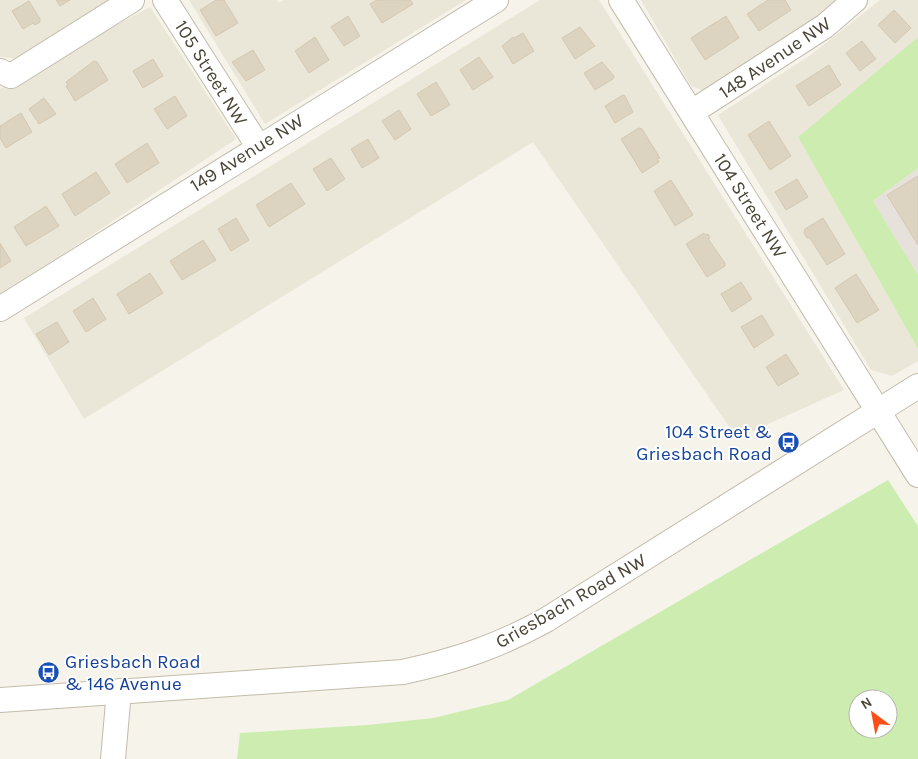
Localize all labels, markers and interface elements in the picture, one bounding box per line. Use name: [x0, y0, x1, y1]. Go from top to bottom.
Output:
street label: 148 Avenue NW: [715, 12, 835, 103]
street label: 105 Street NW: [170, 17, 252, 129]
street label: 149 Avenue NW: [186, 109, 308, 197]
street label: 104 Street NW: [709, 150, 791, 262]
place label: 104 Street & Griesbach Road: [636, 421, 772, 465]
bus stop icon: 104 Street & Griesbach Road: [776, 431, 800, 455]
street label: Griesbach Road NW: [492, 549, 650, 653]
place label: Griesbach Road & 146 Avenue: [65, 651, 201, 695]
bus stop icon: Griesbach Road & 146 Avenue: [37, 661, 61, 685]
north arrow: [848, 689, 898, 739]
text: N: [858, 694, 875, 713]

